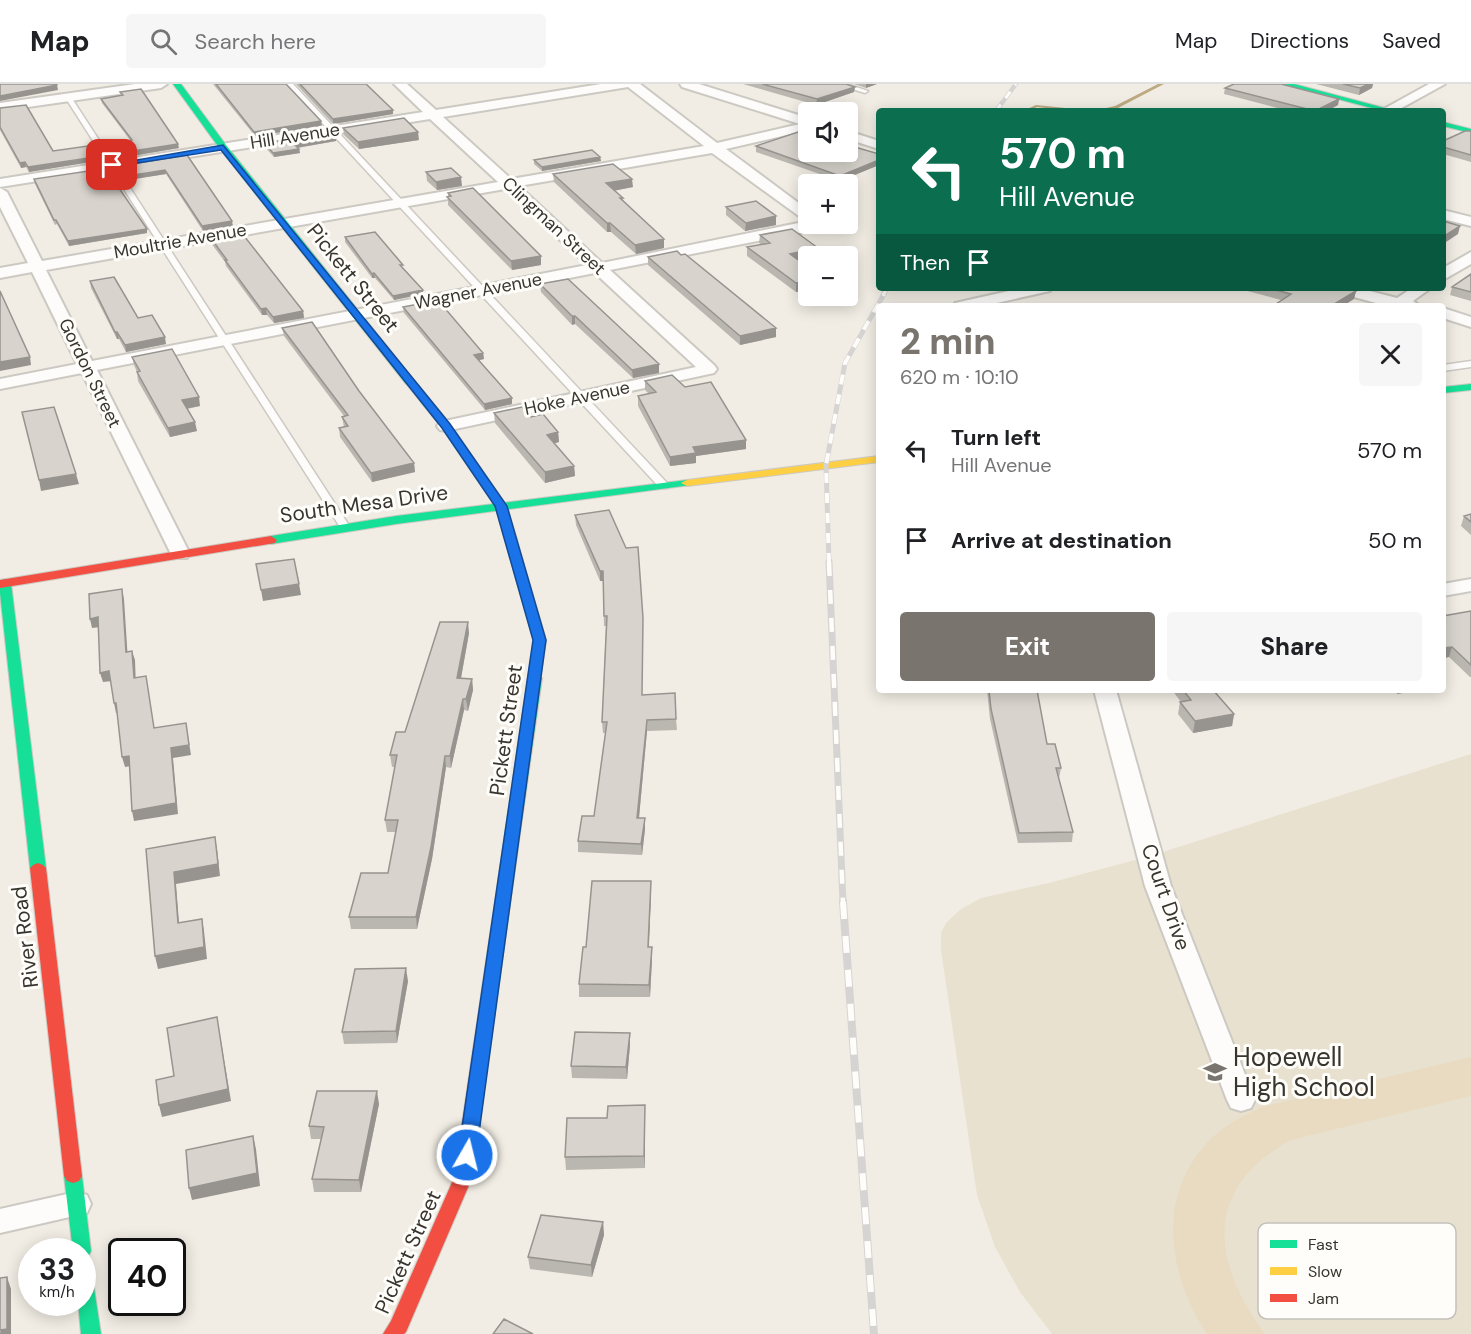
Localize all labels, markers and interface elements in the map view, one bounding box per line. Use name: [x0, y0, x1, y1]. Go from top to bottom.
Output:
search box: [126, 14, 546, 68]
text: Map: [30, 23, 90, 60]
icon: search: [147, 25, 180, 58]
text: Search here: [195, 27, 316, 56]
text: Map: [1175, 27, 1217, 55]
text: Directions: [1250, 27, 1349, 55]
text: Saved: [1382, 27, 1441, 55]
map controls: [798, 102, 858, 306]
button: sound: [798, 102, 858, 162]
street label: Hill Avenue: [248, 117, 342, 155]
text: 570 m: [999, 126, 1126, 181]
icon: left: [900, 132, 978, 210]
pin: [86, 139, 137, 190]
icon: arrive: [95, 148, 128, 181]
street label: Clingman Street: [497, 172, 611, 280]
button: +: [798, 174, 858, 234]
text: Hill Avenue: [999, 179, 1135, 214]
street label: Moultrie Avenue: [112, 218, 248, 264]
street label: Pickett Street: [301, 218, 405, 338]
button: −: [798, 246, 858, 306]
icon: arrive: [962, 246, 995, 279]
text: Then: [900, 248, 950, 277]
street label: Wagner Avenue: [412, 267, 544, 315]
street label: Gordon Street: [53, 314, 127, 432]
text: 2 min: [900, 318, 996, 365]
button: close: [1359, 323, 1422, 386]
text: 620 m · 10:10: [900, 364, 1019, 390]
street label: Hoke Avenue: [522, 375, 632, 421]
text: Turn left: [951, 423, 1041, 452]
icon: left: [900, 434, 933, 467]
text: 570 m: [1357, 436, 1422, 465]
text: Hill Avenue: [951, 452, 1052, 478]
street label: South Mesa Drive: [278, 478, 450, 530]
icon: arrive: [900, 524, 933, 557]
text: Arrive at destination: [951, 526, 1172, 555]
text: 50 m: [1368, 526, 1422, 555]
button: Exit: [900, 612, 1155, 681]
button: Share: [1167, 612, 1422, 681]
street label: Pickett Street: [483, 663, 529, 797]
street label: Court Drive: [1135, 840, 1197, 954]
street label: River Road: [5, 885, 45, 989]
place label: Hopewell High School: [1233, 1040, 1375, 1104]
school or university icon: Hopewell High School: [1202, 1059, 1228, 1085]
position arrow: [435, 1123, 499, 1187]
street label: Pickett Street: [368, 1186, 448, 1318]
legend: [1258, 1223, 1456, 1319]
text: Fast: [1308, 1234, 1339, 1255]
speed limit sign: 40: [108, 1238, 186, 1316]
text: 33: [39, 1250, 75, 1289]
text: Slow: [1308, 1261, 1342, 1282]
text: km/h: [39, 1282, 75, 1302]
text: Jam: [1308, 1288, 1339, 1309]

